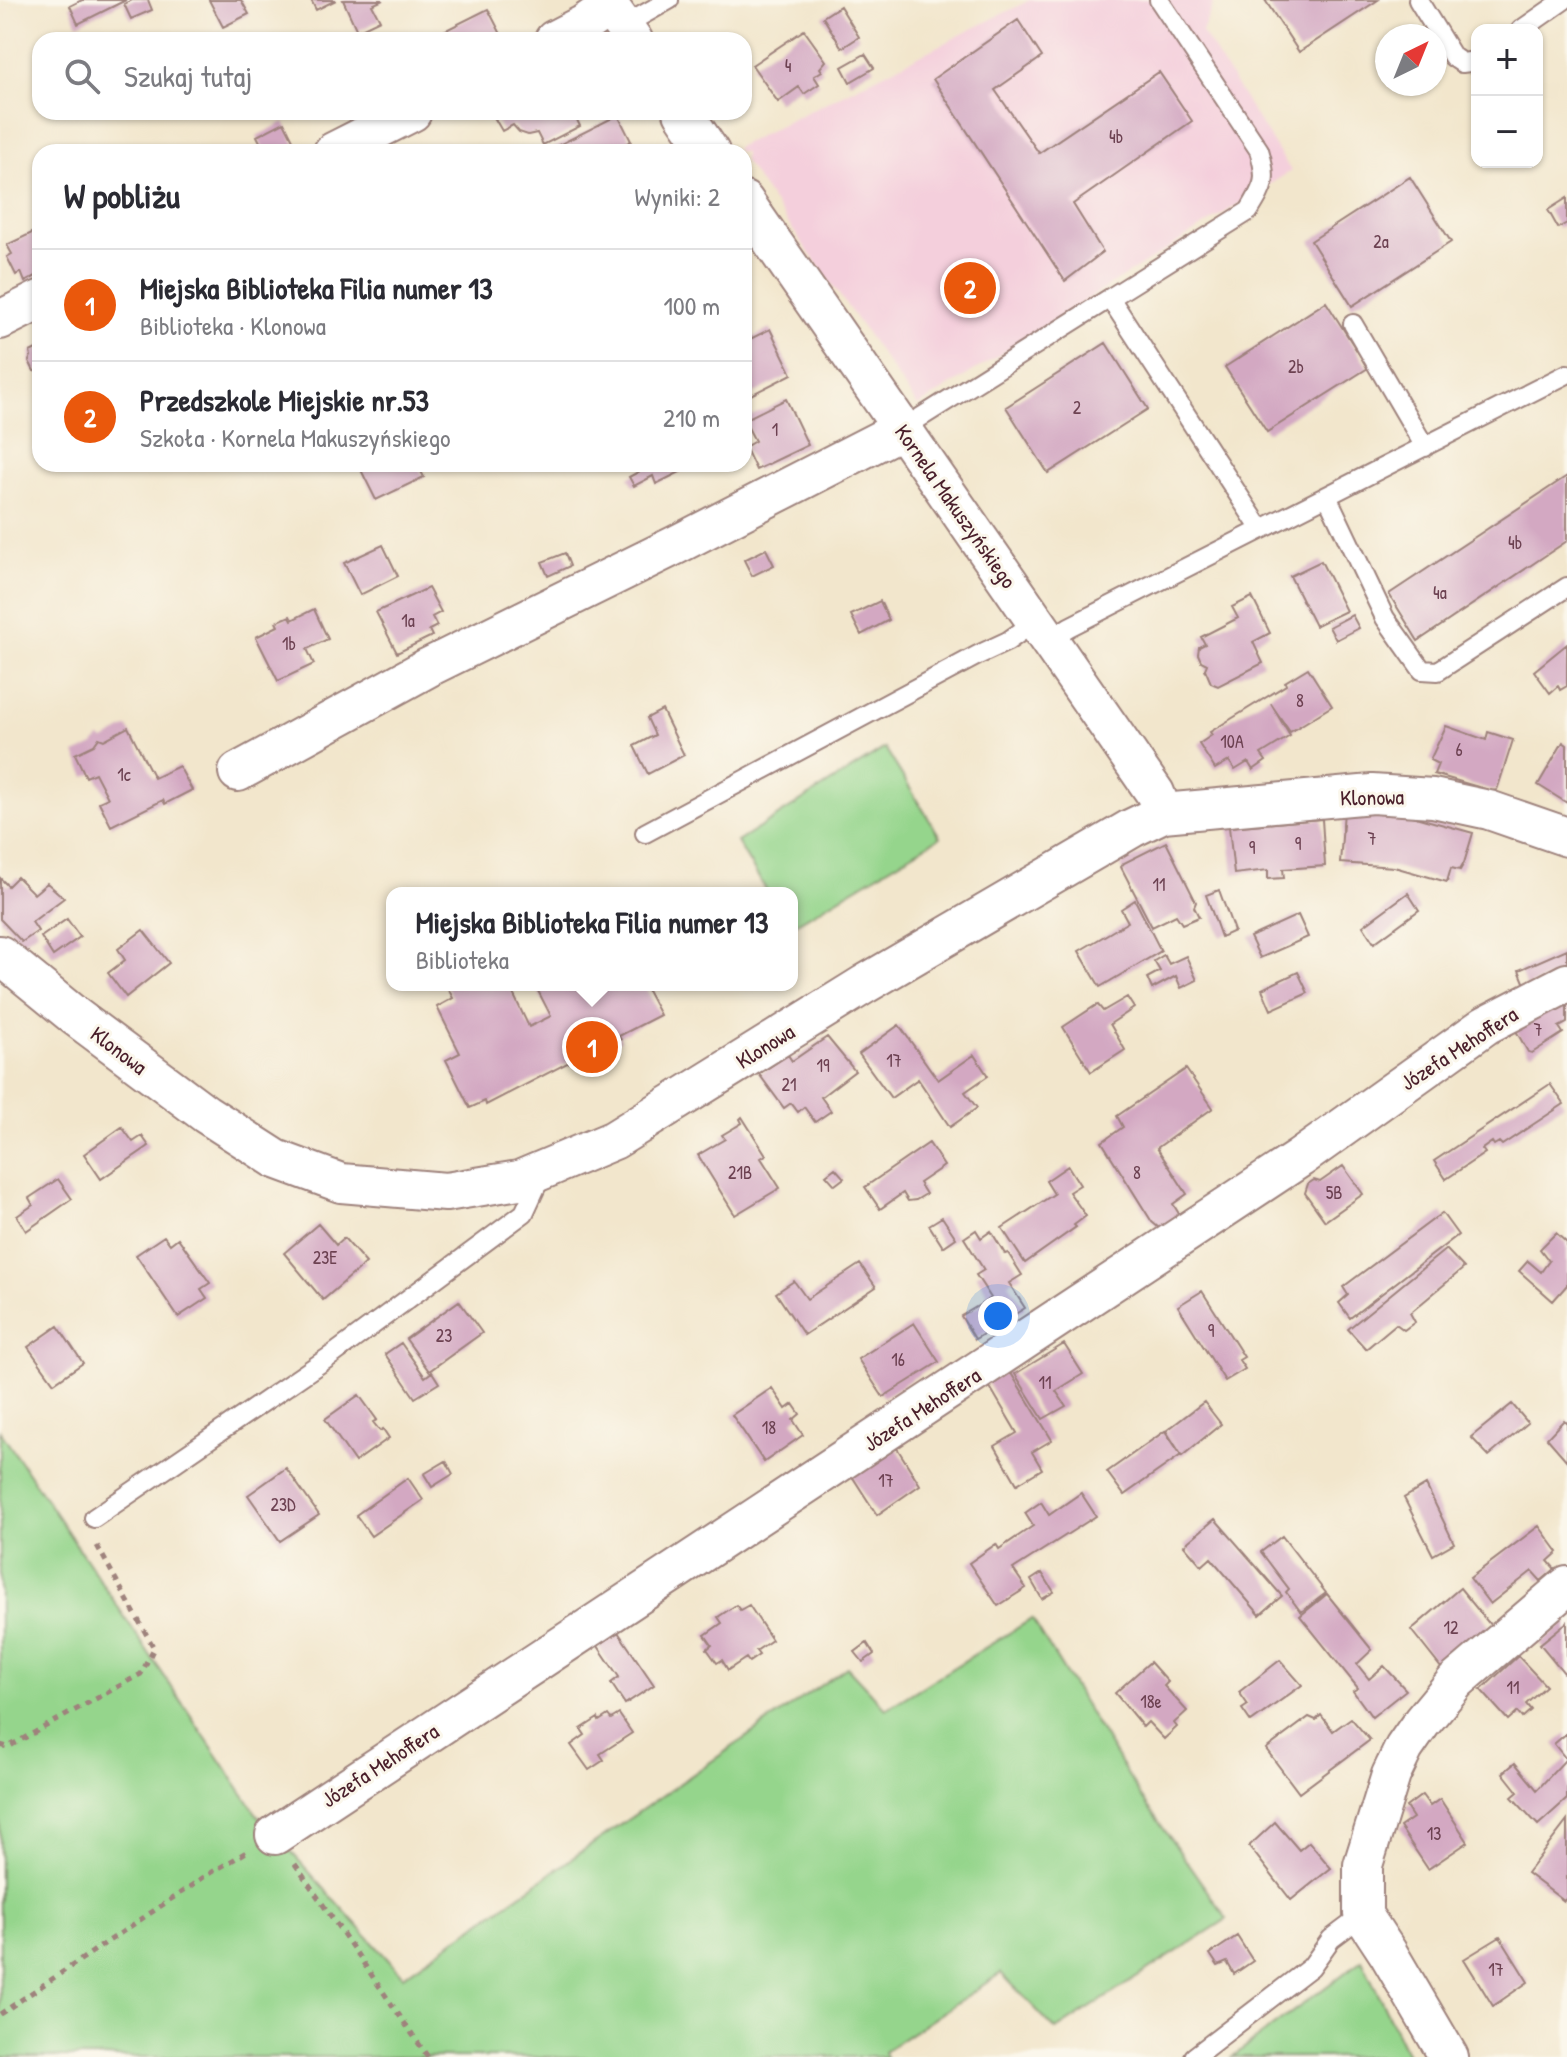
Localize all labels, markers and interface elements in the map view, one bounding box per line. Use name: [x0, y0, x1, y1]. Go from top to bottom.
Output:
north arrow: [1375, 24, 1447, 96]
map controls: [1471, 24, 1543, 168]
button: +: [1471, 24, 1543, 96]
search box: [32, 32, 752, 120]
house number: 4: [785, 53, 792, 78]
icon: search: [60, 54, 104, 98]
text: Szukaj tutaj: [124, 56, 252, 96]
button: −: [1471, 96, 1543, 168]
house number: 4b: [1109, 124, 1123, 149]
text: W pobliżu: [64, 173, 180, 219]
text: Wyniki: 2: [635, 179, 720, 214]
house number: 2a: [1373, 229, 1389, 254]
pin: 2: [944, 258, 996, 318]
text: Miejska Biblioteka Filia numer 13: [140, 268, 493, 308]
text: 1: [85, 288, 95, 323]
text: 100 m: [664, 288, 720, 323]
text: Biblioteka · Klonowa: [140, 308, 326, 343]
house number: 2b: [1288, 354, 1304, 379]
text: Przedszkole Miejskie nr.53: [140, 380, 429, 420]
house number: 2: [1073, 395, 1082, 420]
text: 2: [84, 400, 96, 435]
text: 210 m: [663, 400, 720, 435]
house number: 1: [772, 417, 778, 442]
street label: Kornela Makuszyńskiego: [888, 418, 1024, 594]
text: Szkoła · Kornela Makuszyńskiego: [140, 420, 451, 455]
house number: 4b: [1508, 530, 1522, 555]
house number: 4a: [1433, 580, 1447, 605]
house number: 1a: [401, 608, 415, 633]
house number: 1b: [282, 631, 296, 656]
house number: 8: [1296, 688, 1304, 713]
house number: 10A: [1220, 729, 1244, 754]
house number: 6: [1455, 737, 1463, 762]
house number: 1c: [117, 762, 131, 787]
street label: Klonowa: [1340, 781, 1405, 813]
house number: 7: [1368, 826, 1377, 851]
house number: 9: [1295, 831, 1302, 856]
house number: 9: [1249, 835, 1256, 860]
house number: 11: [1152, 872, 1166, 897]
popup: [386, 887, 798, 991]
text: Miejska Biblioteka Filia numer 13: [416, 902, 768, 942]
text: Biblioteka: [416, 942, 509, 977]
street label: Józefa Mehoffera: [1395, 999, 1524, 1097]
street label: Klonowa: [730, 1016, 800, 1076]
pin: 1: [566, 1017, 618, 1077]
house number: 7: [1534, 1017, 1543, 1042]
street label: Klonowa: [84, 1019, 154, 1081]
house number: 17: [886, 1048, 902, 1073]
house number: 19: [816, 1053, 830, 1078]
house number: 21: [782, 1072, 796, 1097]
house number: 21B: [728, 1160, 752, 1185]
house number: 8: [1133, 1160, 1141, 1185]
house number: 5B: [1326, 1180, 1342, 1205]
house number: 23E: [313, 1245, 337, 1270]
your location: [978, 1296, 1018, 1336]
house number: 9: [1208, 1318, 1215, 1343]
house number: 23: [436, 1323, 452, 1348]
house number: 16: [891, 1347, 905, 1372]
street label: Józefa Mehoffera: [858, 1360, 987, 1458]
house number: 11: [1038, 1370, 1052, 1395]
house number: 18: [762, 1415, 776, 1440]
house number: 17: [878, 1468, 894, 1493]
house number: 23D: [270, 1492, 296, 1517]
house number: 12: [1444, 1615, 1459, 1640]
house number: 11: [1506, 1675, 1520, 1700]
house number: 18e: [1140, 1689, 1162, 1714]
street label: Józefa Mehoffera: [316, 1716, 445, 1814]
house number: 13: [1427, 1821, 1441, 1846]
house number: 17: [1488, 1957, 1504, 1982]

